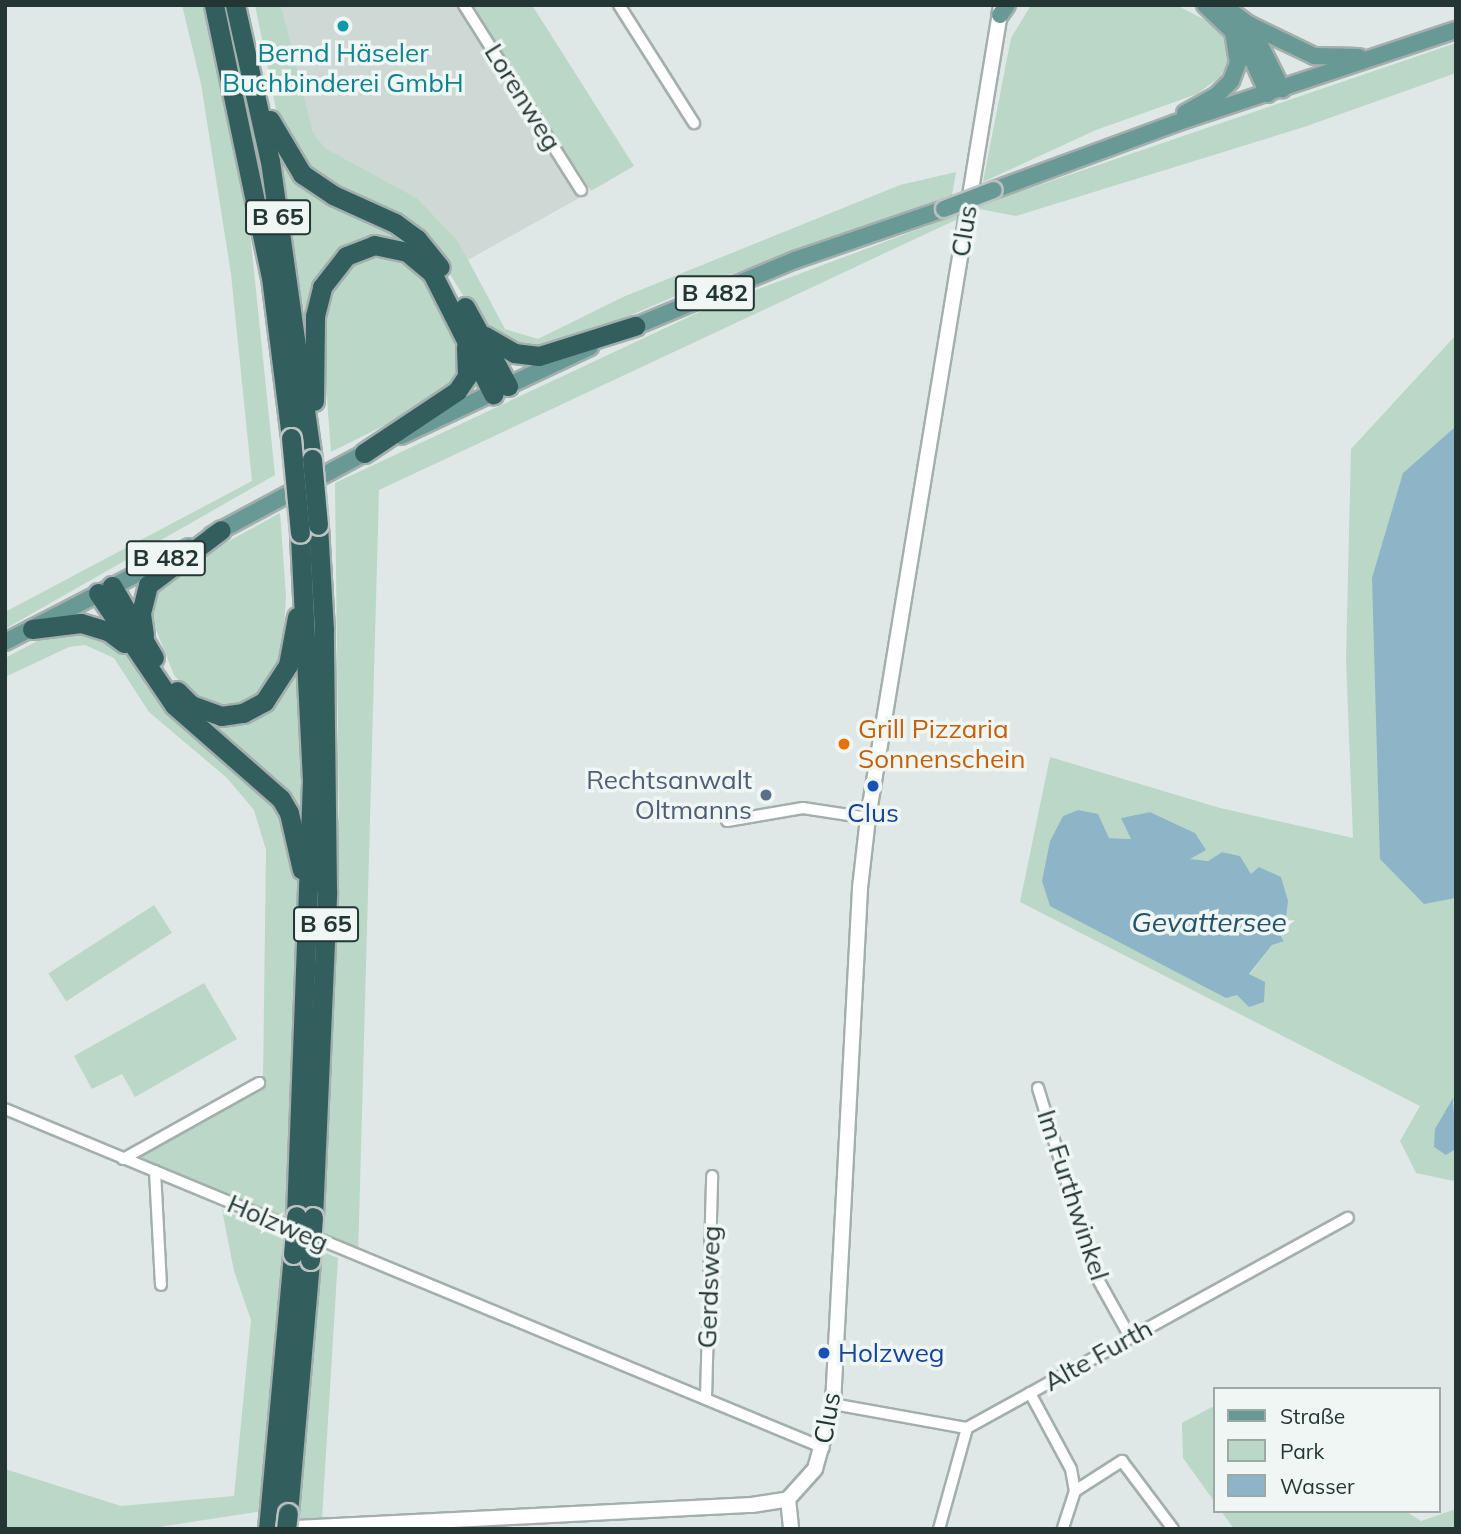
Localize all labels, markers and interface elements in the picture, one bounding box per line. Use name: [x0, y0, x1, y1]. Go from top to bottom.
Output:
marker: Bernd Häseler Buchbinderei GmbH: [335, 18, 351, 34]
place label: Bernd Häseler Buchbinderei GmbH: [222, 37, 464, 98]
street label: Lorenweg: [478, 38, 568, 156]
road number: B 65: [245, 196, 311, 238]
street label: Clus: [945, 203, 983, 259]
road number: B 482: [675, 272, 755, 314]
road number: B 482: [126, 538, 206, 578]
place label: Grill Pizzaria Sonnenschein: [858, 713, 1025, 774]
marker: Grill Pizzaria Sonnenschein: [836, 736, 852, 752]
place label: Rechtsanwalt Oltmanns: [586, 764, 752, 826]
marker: Clus: [865, 778, 881, 794]
marker: Rechtsanwalt Oltmanns: [758, 787, 774, 803]
place label: Clus: [847, 797, 899, 829]
road number: B 65: [293, 904, 359, 944]
water label: Gevattersee: [1131, 905, 1287, 939]
street label: Im Furthwinkel: [1031, 1106, 1115, 1284]
street label: Holzweg: [223, 1188, 333, 1258]
street label: Gerdsweg: [691, 1225, 727, 1349]
street label: Alte Furth: [1038, 1313, 1158, 1397]
place label: Holzweg: [838, 1337, 945, 1369]
marker: Holzweg: [816, 1345, 832, 1361]
legend: [1212, 1387, 1440, 1513]
street label: Clus: [807, 1390, 847, 1446]
text: Straße: [1280, 1403, 1345, 1429]
text: Park: [1280, 1438, 1324, 1464]
text: Wasser: [1280, 1473, 1355, 1499]

